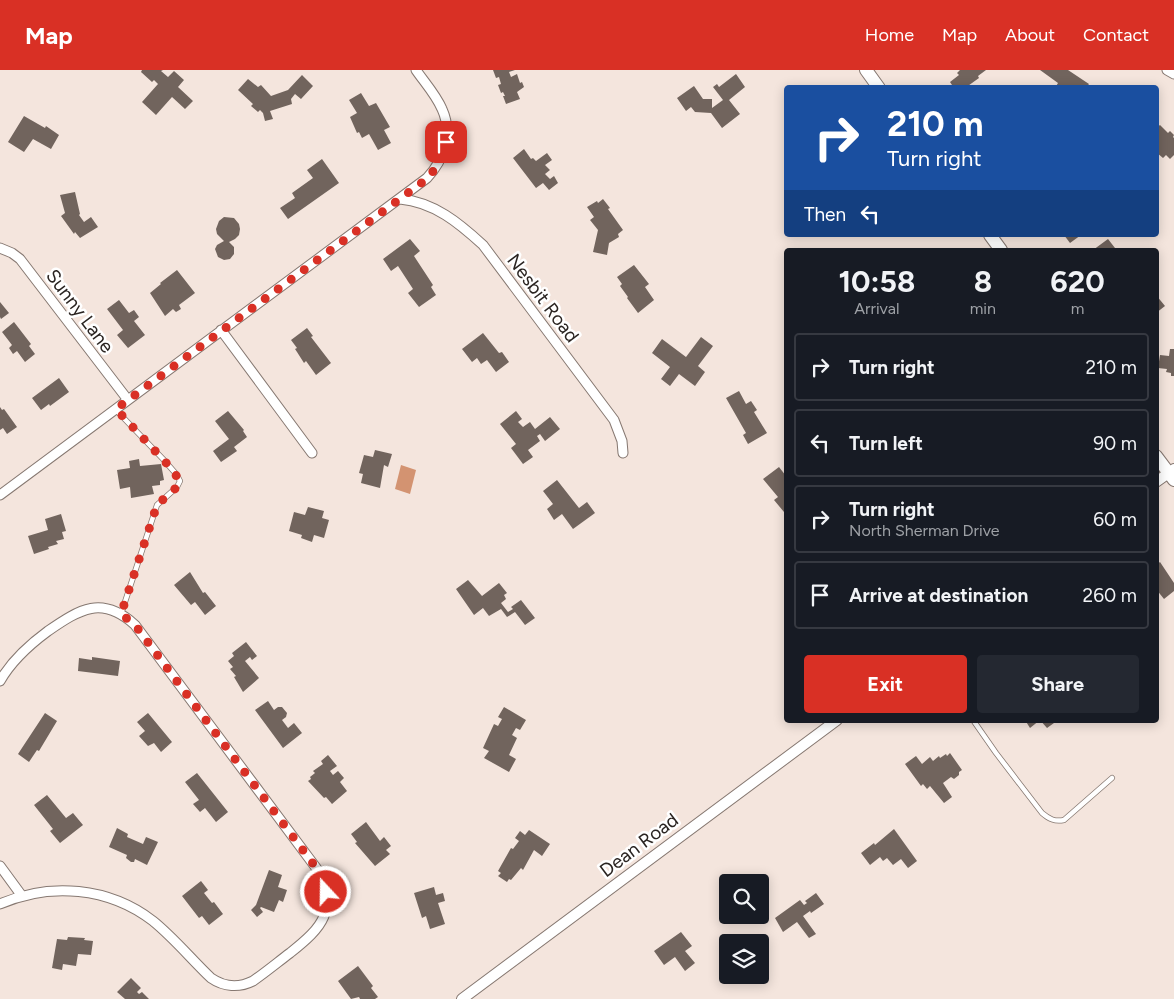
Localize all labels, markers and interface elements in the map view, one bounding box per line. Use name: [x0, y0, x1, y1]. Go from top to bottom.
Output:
text: Map: [25, 21, 73, 50]
text: Home: [865, 24, 914, 46]
text: Map: [942, 24, 977, 46]
text: About: [1005, 24, 1055, 46]
text: Contact: [1083, 24, 1149, 46]
text: 210 m: [887, 103, 984, 145]
icon: right: [804, 105, 869, 170]
pin: [425, 121, 467, 163]
icon: arrive: [432, 128, 460, 156]
text: Turn right: [887, 145, 982, 172]
icon: left: [856, 200, 884, 228]
text: Then: [804, 203, 846, 226]
street label: Nesbit Road: [502, 249, 584, 347]
text: 10:58: [838, 263, 915, 300]
text: 8: [974, 263, 992, 300]
text: 620: [1050, 263, 1105, 300]
street label: Sunny Lane: [41, 265, 119, 357]
text: Arrival: [854, 299, 899, 318]
text: min: [970, 299, 996, 318]
text: m: [1071, 299, 1084, 318]
icon: right: [806, 353, 834, 381]
text: Turn right: [849, 356, 935, 379]
text: 210 m: [1085, 356, 1137, 379]
icon: left: [806, 429, 834, 457]
text: Turn left: [849, 432, 923, 455]
text: 90 m: [1093, 432, 1137, 455]
text: Turn right: [849, 498, 935, 521]
icon: right: [806, 505, 834, 533]
text: 60 m: [1093, 508, 1137, 531]
text: North Sherman Drive: [849, 521, 1000, 540]
icon: arrive: [806, 581, 834, 609]
text: Arrive at destination: [849, 584, 1028, 607]
text: 260 m: [1083, 584, 1137, 607]
button: Exit: [804, 655, 967, 713]
button: Share: [977, 655, 1139, 713]
street label: Dean Road: [595, 808, 683, 882]
position arrow: [299, 865, 351, 917]
map controls: [719, 874, 769, 984]
button: search: [719, 874, 769, 924]
button: layers: [719, 934, 769, 984]

